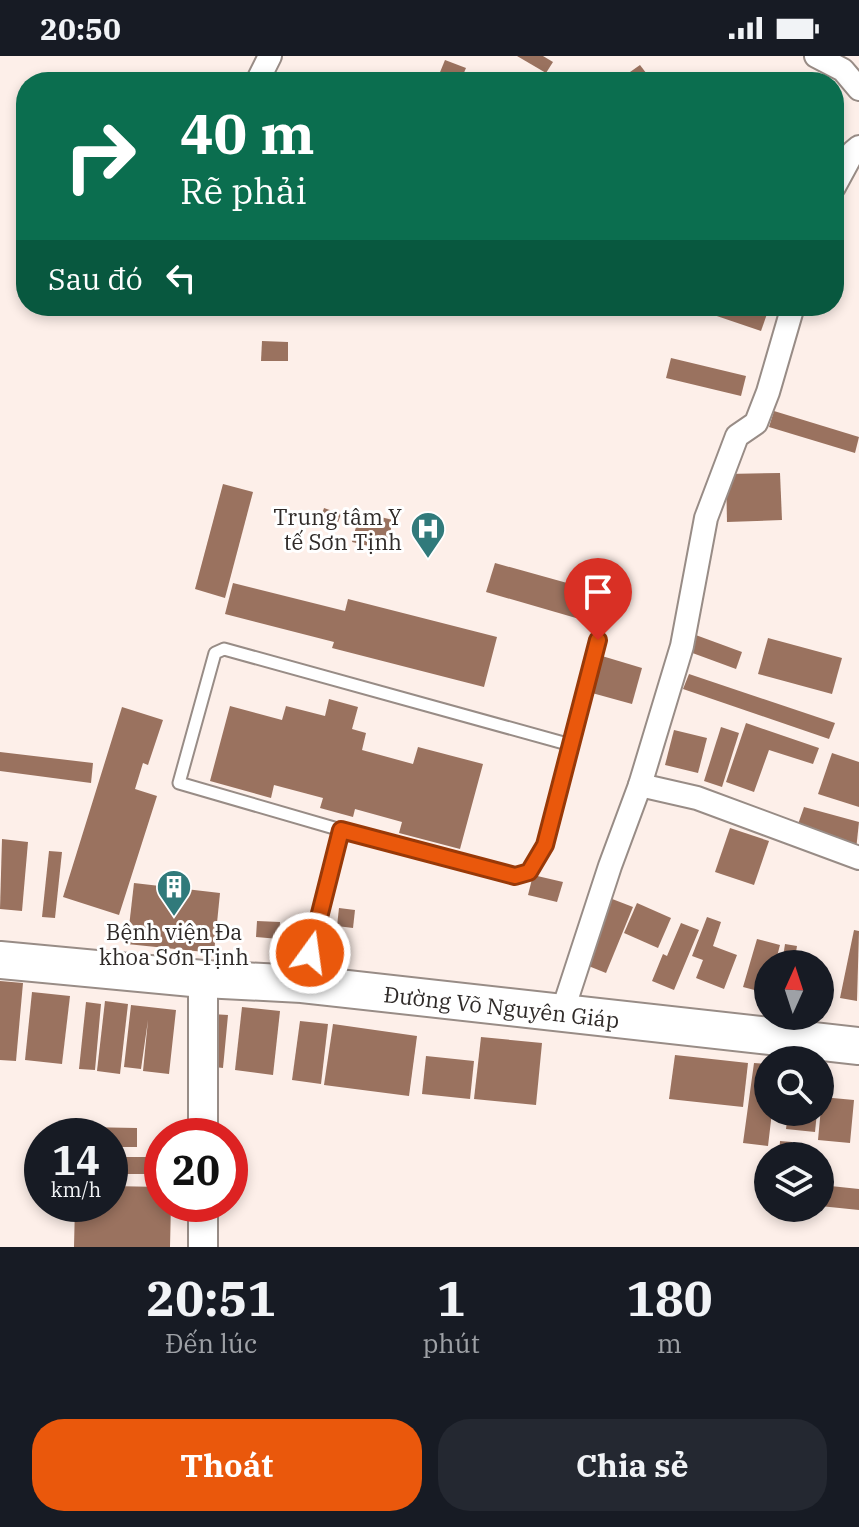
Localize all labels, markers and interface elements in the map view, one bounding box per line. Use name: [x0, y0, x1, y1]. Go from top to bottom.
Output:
text: 20:50: [40, 9, 121, 48]
text: 40 m: [180, 97, 315, 169]
icon: right: [48, 104, 152, 208]
text: Rẽ phải: [180, 167, 307, 214]
icon: left: [159, 256, 203, 300]
text: Sau đó: [48, 259, 143, 298]
place label: Trung tâm Y tế Sơn Tịnh: [273, 502, 402, 556]
hospital icon: Trung tâm Y tế Sơn Tịnh: [409, 510, 447, 560]
pin: [564, 558, 632, 640]
icon: arrive: [576, 570, 620, 614]
building icon: Bệnh viện Đa khoa Sơn Tịnh: [155, 868, 193, 918]
position arrow: [268, 911, 352, 995]
place label: Bệnh viện Đa khoa Sơn Tịnh: [99, 917, 249, 971]
north arrow: [754, 950, 834, 1030]
map controls: [754, 950, 834, 1222]
street label: Đường Võ Nguyên Giáp: [382, 979, 621, 1034]
button: search: [754, 1046, 834, 1126]
speed limit sign: 20: [144, 1118, 248, 1222]
text: 14: [52, 1134, 100, 1186]
button: layers: [754, 1142, 834, 1222]
text: km/h: [51, 1176, 101, 1203]
text: 20:51: [146, 1267, 276, 1329]
text: 1: [437, 1267, 466, 1329]
text: 180: [626, 1267, 713, 1329]
text: Đến lúc: [165, 1326, 257, 1360]
text: phút: [422, 1326, 480, 1360]
text: m: [657, 1326, 682, 1360]
button: Thoát: [32, 1419, 422, 1511]
button: Chia sẻ: [438, 1419, 827, 1511]

